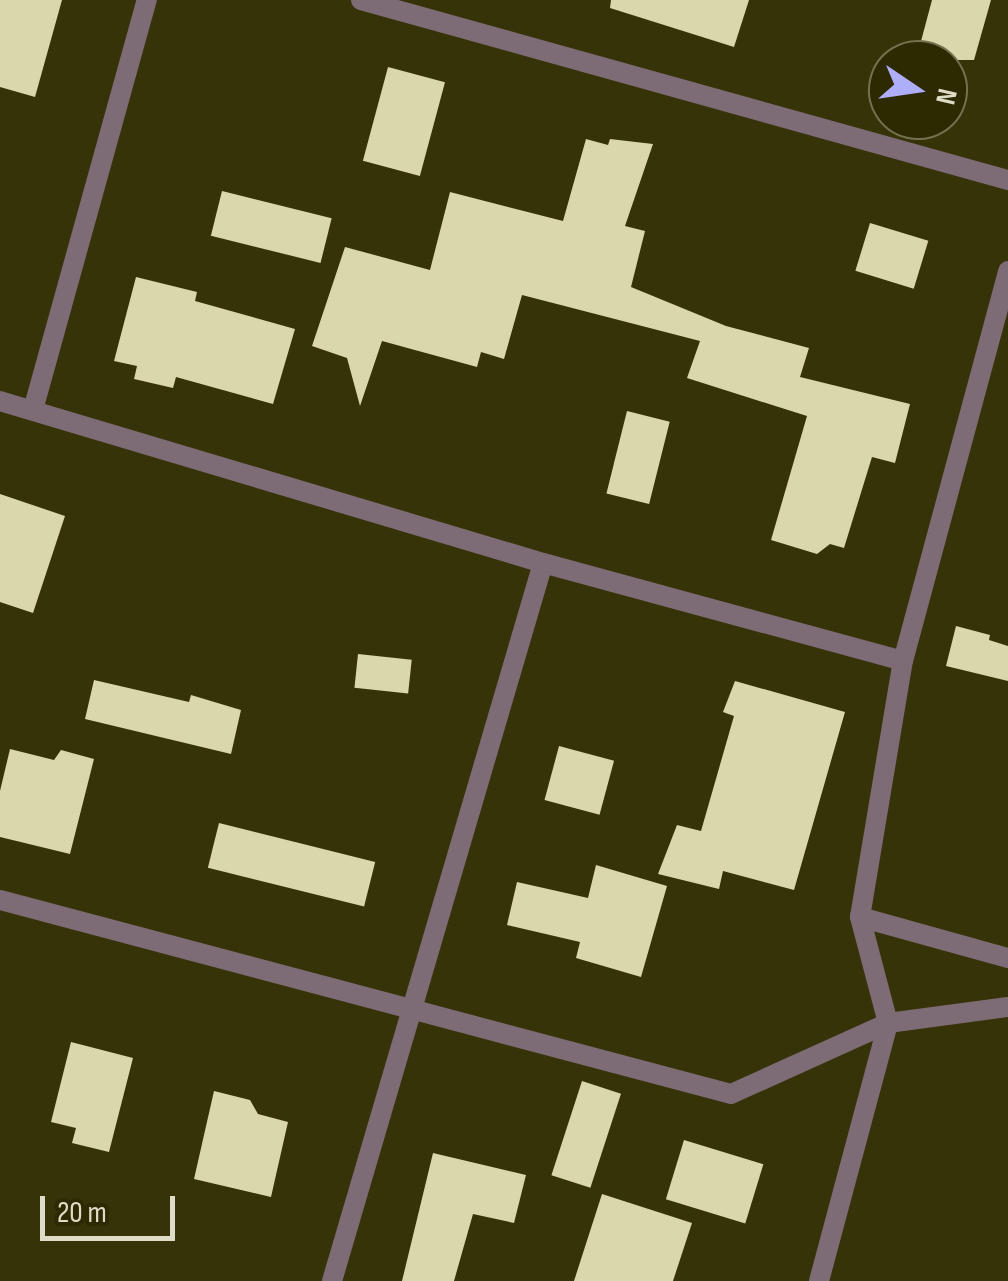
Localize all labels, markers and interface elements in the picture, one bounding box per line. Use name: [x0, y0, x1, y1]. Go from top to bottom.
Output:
north arrow: [868, 40, 968, 140]
text: N: [928, 85, 964, 107]
scale bar: [45, 1176, 180, 1238]
text: 20 m: [57, 1195, 107, 1231]

